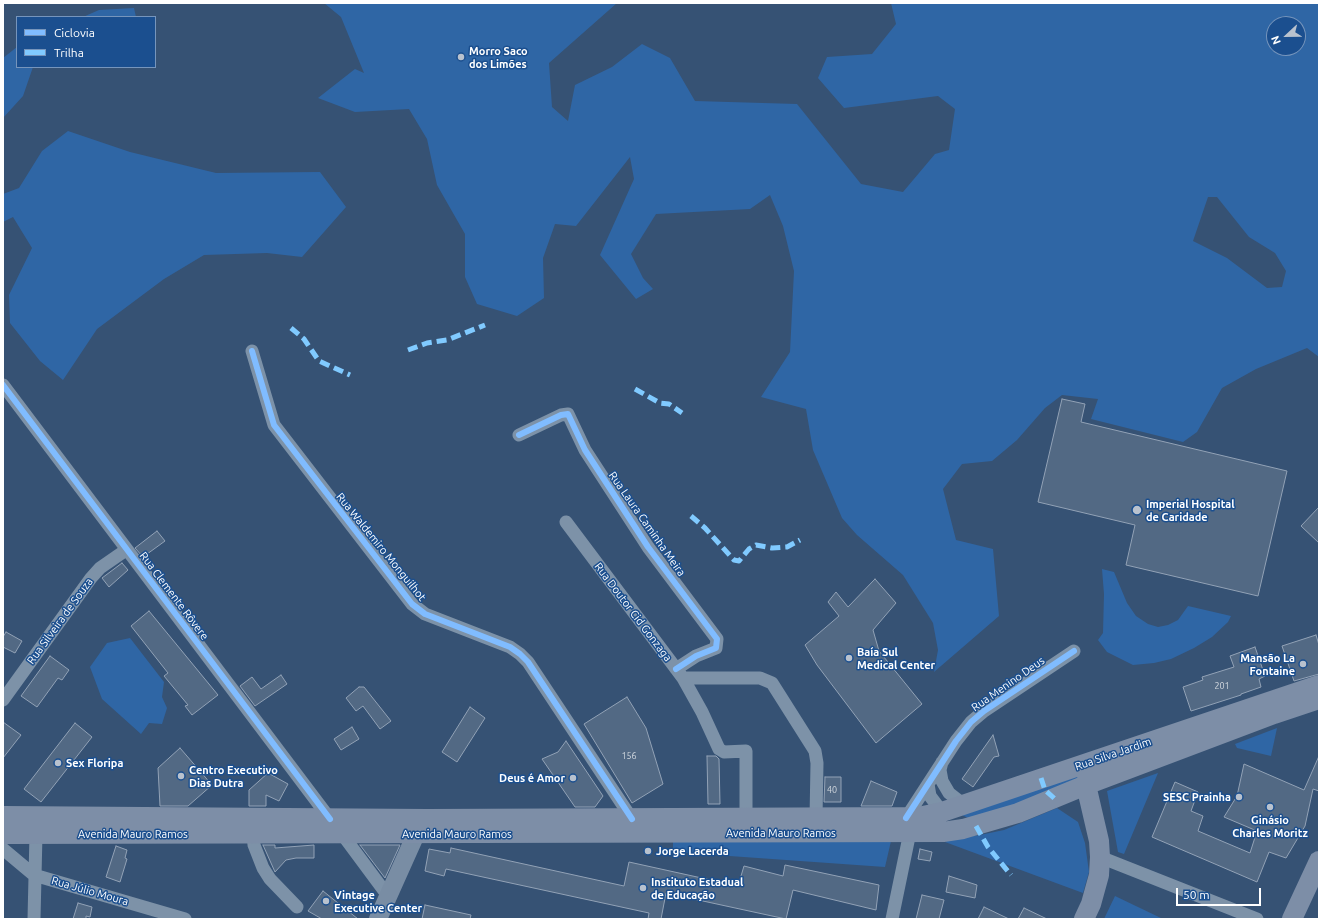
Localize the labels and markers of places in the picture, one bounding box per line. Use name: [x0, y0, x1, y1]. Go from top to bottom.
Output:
place label: Morro Saco dos Limões: [469, 44, 528, 70]
marker: Morro Saco dos Limões: [456, 52, 466, 62]
place label: Imperial Hospital de Caridade: [1146, 497, 1235, 523]
marker: Imperial Hospital de Caridade: [1131, 504, 1143, 516]
place label: Baía Sul Medical Center: [857, 645, 935, 671]
place label: Mansão La Fontaine: [1240, 651, 1295, 677]
marker: Baía Sul Medical Center: [844, 653, 854, 663]
marker: Mansão La Fontaine: [1298, 659, 1308, 669]
place label: Sex Floripa: [66, 756, 123, 770]
marker: Sex Floripa: [53, 758, 63, 768]
place label: Centro Executivo Dias Dutra: [189, 763, 278, 789]
marker: Centro Executivo Dias Dutra: [176, 771, 186, 781]
place label: Deus é Amor: [499, 771, 565, 785]
marker: Deus é Amor: [568, 773, 578, 783]
place label: SESC Prainha: [1163, 790, 1231, 804]
marker: SESC Prainha: [1234, 792, 1244, 802]
marker: Ginásio Charles Moritz: [1265, 802, 1275, 812]
place label: Ginásio Charles Moritz: [1232, 813, 1308, 839]
place label: Jorge Lacerda: [656, 844, 729, 858]
marker: Jorge Lacerda: [643, 846, 653, 856]
place label: Instituto Estadual de Educação: [651, 875, 743, 901]
marker: Instituto Estadual de Educação: [638, 883, 648, 893]
place label: Vintage Executive Center: [334, 888, 422, 914]
marker: Vintage Executive Center: [321, 896, 331, 906]

